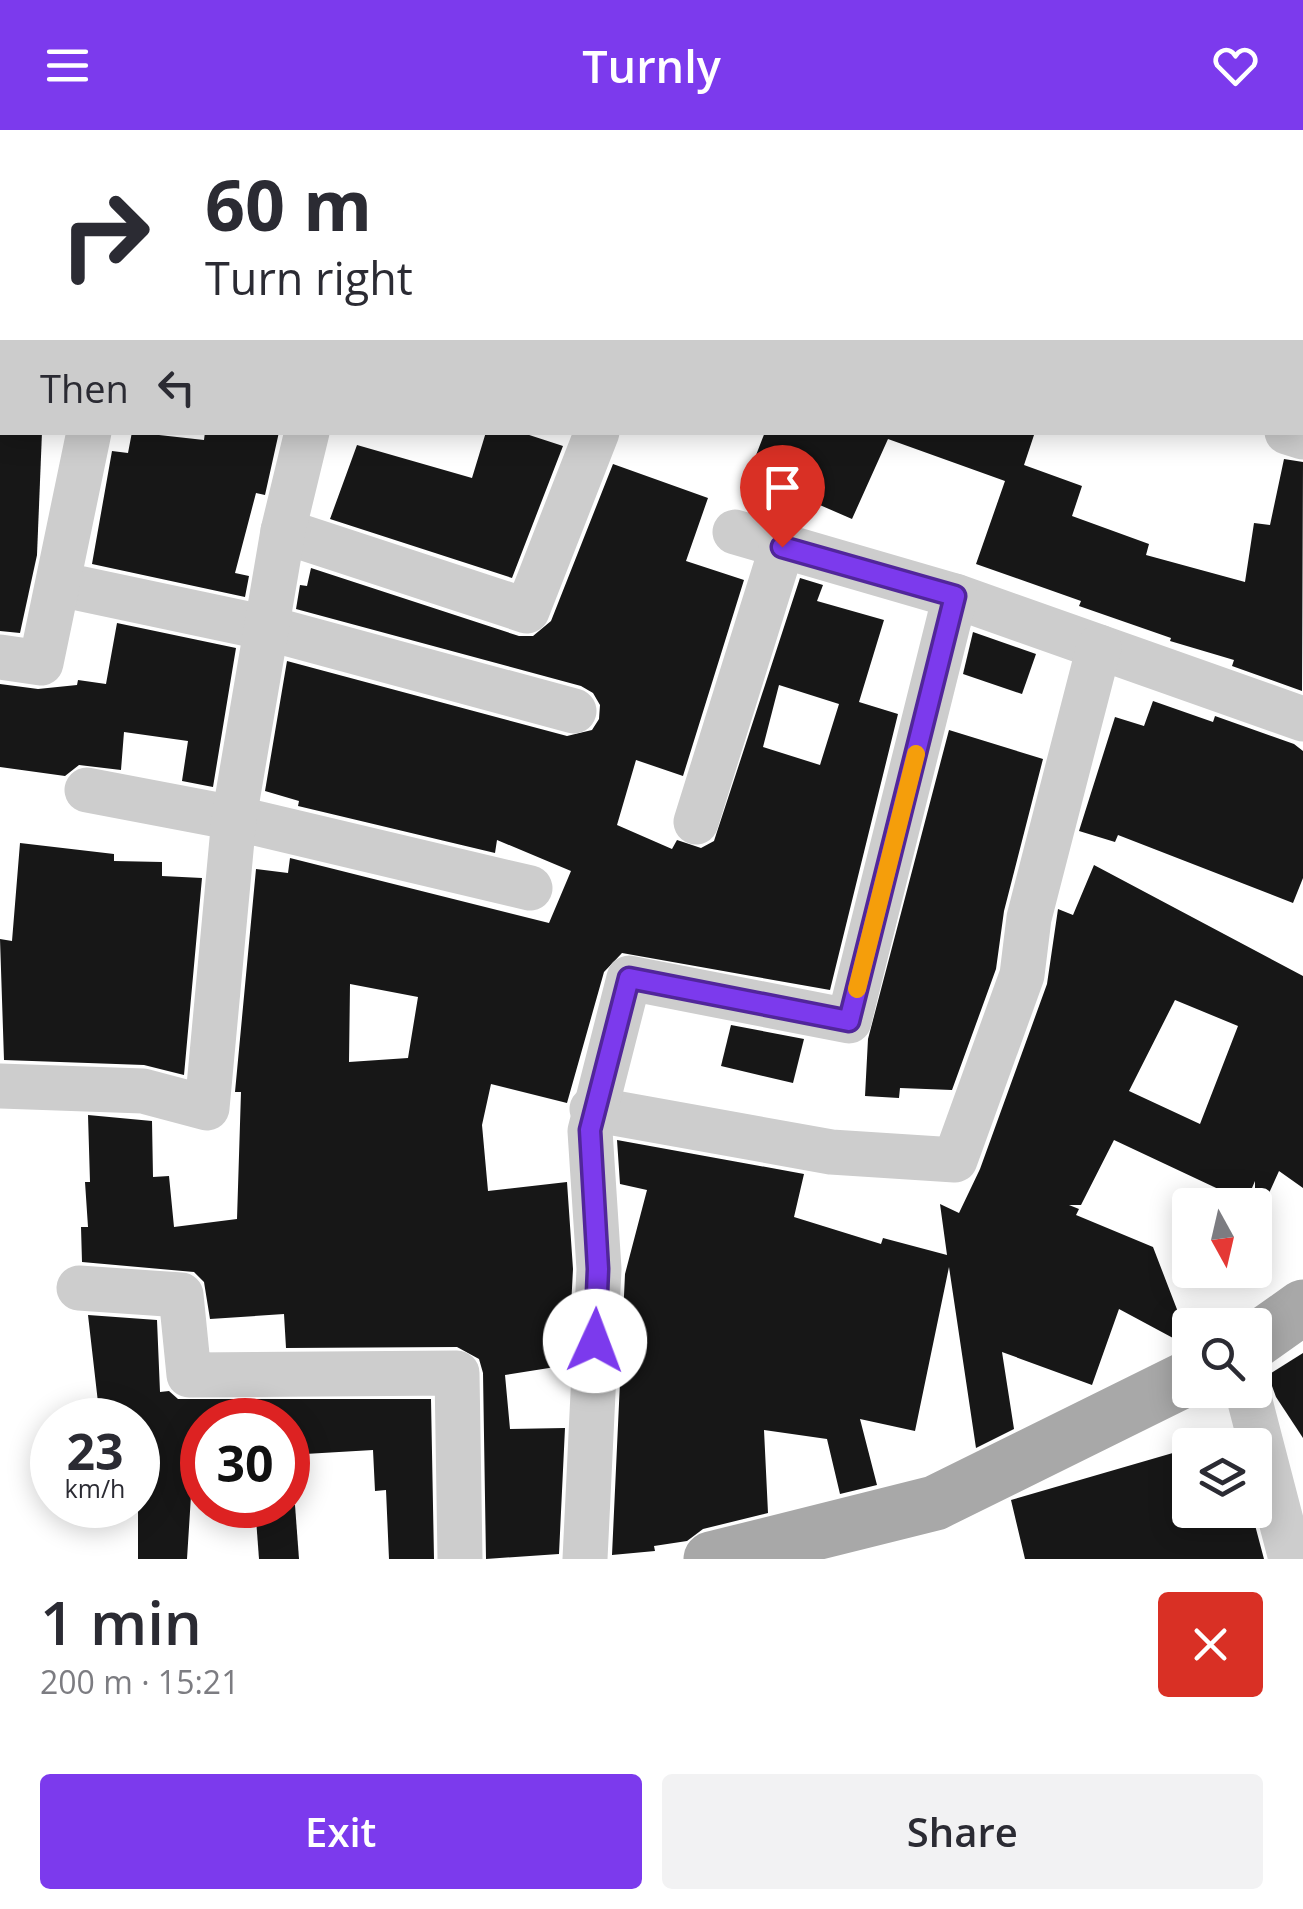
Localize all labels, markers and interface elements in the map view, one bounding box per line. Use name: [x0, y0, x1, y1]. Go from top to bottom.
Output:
text: Turnly: [582, 35, 721, 96]
icon: menu: [40, 38, 95, 93]
icon: heart: [1208, 38, 1263, 93]
text: 60 m: [205, 156, 372, 252]
icon: right: [40, 170, 170, 300]
text: Turn right: [205, 247, 413, 308]
icon: left: [149, 360, 204, 415]
text: Then: [40, 362, 129, 414]
pin: [740, 445, 825, 548]
icon: arrive: [755, 460, 810, 515]
north arrow: [1172, 1188, 1272, 1288]
map controls: [1172, 1188, 1272, 1528]
position arrow: [543, 1289, 647, 1393]
button: search: [1172, 1308, 1272, 1408]
speed limit sign: 30: [180, 1398, 310, 1528]
text: 23: [66, 1417, 124, 1485]
button: layers: [1172, 1428, 1272, 1528]
text: km/h: [65, 1471, 125, 1505]
text: 1 min: [40, 1581, 202, 1663]
button: close: [1158, 1592, 1263, 1697]
text: 200 m · 15:21: [40, 1660, 239, 1703]
button: Exit: [40, 1774, 642, 1889]
button: Share: [662, 1774, 1263, 1889]

